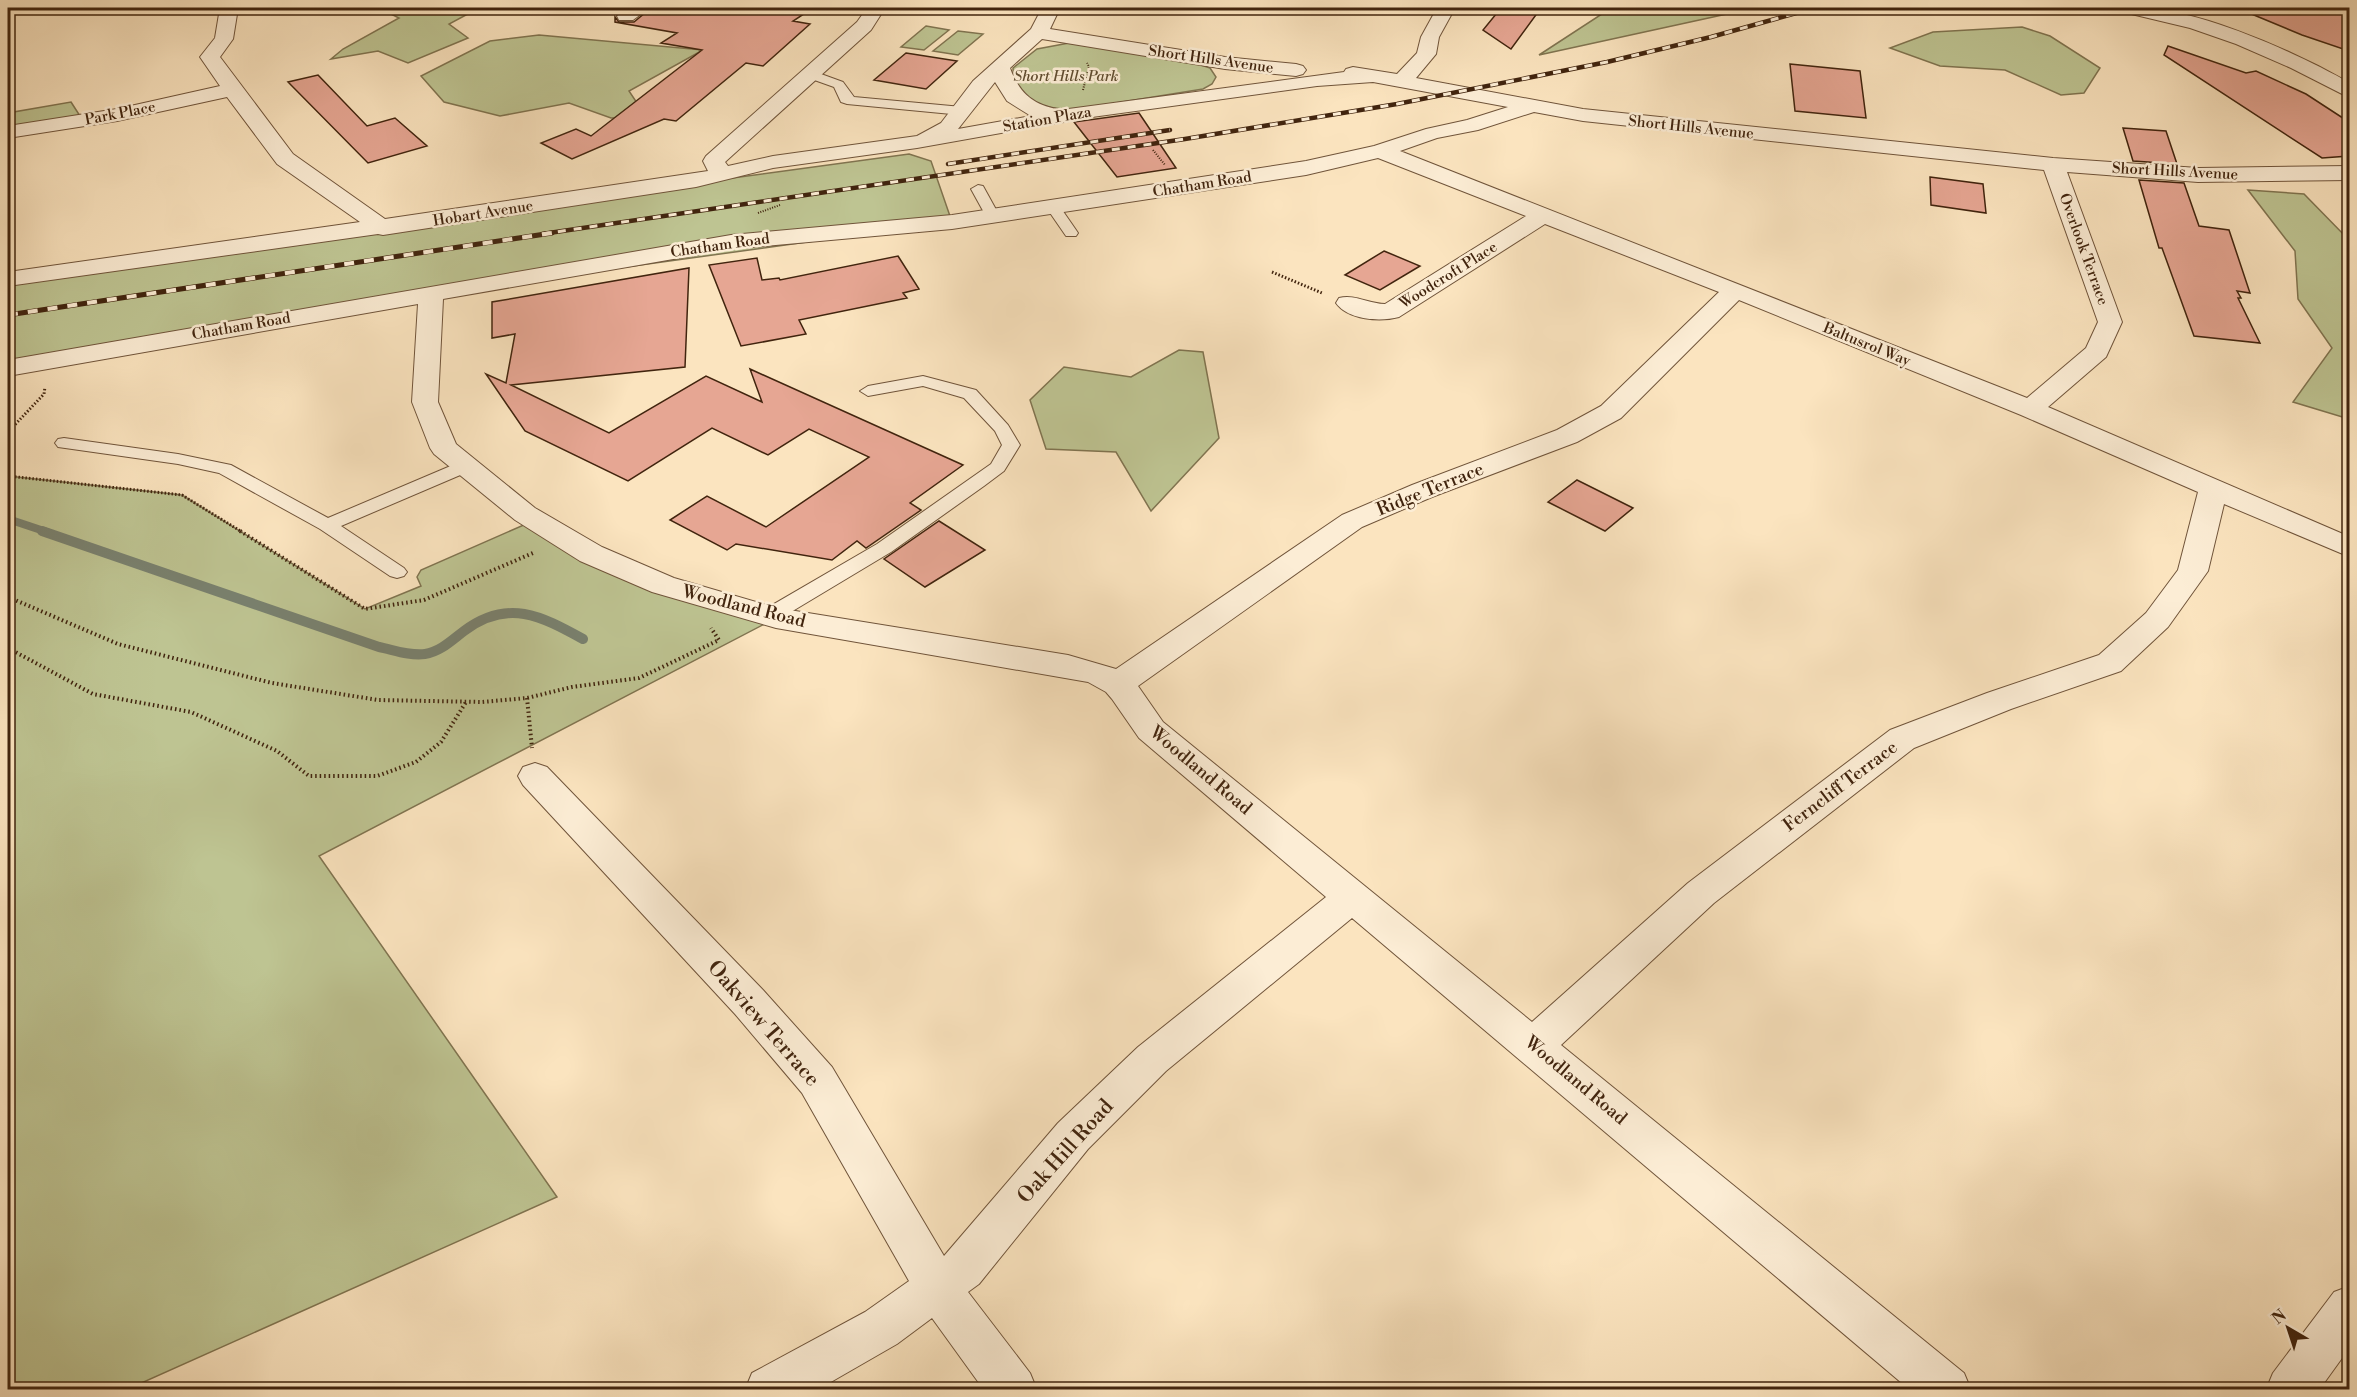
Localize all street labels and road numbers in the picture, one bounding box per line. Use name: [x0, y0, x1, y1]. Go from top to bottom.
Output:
street label: Short Hills Avenue: [1147, 41, 1275, 78]
street label: Park Place: [83, 97, 157, 130]
street label: Station Plaza: [1001, 102, 1093, 137]
street label: Short Hills Avenue: [1627, 111, 1755, 144]
street label: Short Hills Avenue: [2111, 159, 2239, 184]
street label: Chatham Road: [1151, 167, 1253, 202]
street label: Overlook Terrace: [2054, 191, 2113, 308]
street label: Hobart Avenue: [432, 196, 535, 231]
street label: Chatham Road: [669, 229, 771, 262]
street label: Woodcroft Place: [1395, 238, 1501, 314]
street label: Chatham Road: [190, 308, 292, 345]
street label: Baltusrol Way: [1819, 318, 1914, 371]
street label: Ridge Terrace: [1373, 457, 1487, 521]
street label: Woodland Road: [679, 580, 809, 633]
street label: Woodland Road: [1144, 720, 1257, 820]
street label: Ferncliff Terrace: [1779, 736, 1902, 837]
street label: Oakview Terrace: [701, 955, 825, 1092]
street label: Woodland Road: [1519, 1030, 1632, 1130]
street label: Oak Hill Road: [1012, 1094, 1119, 1209]

